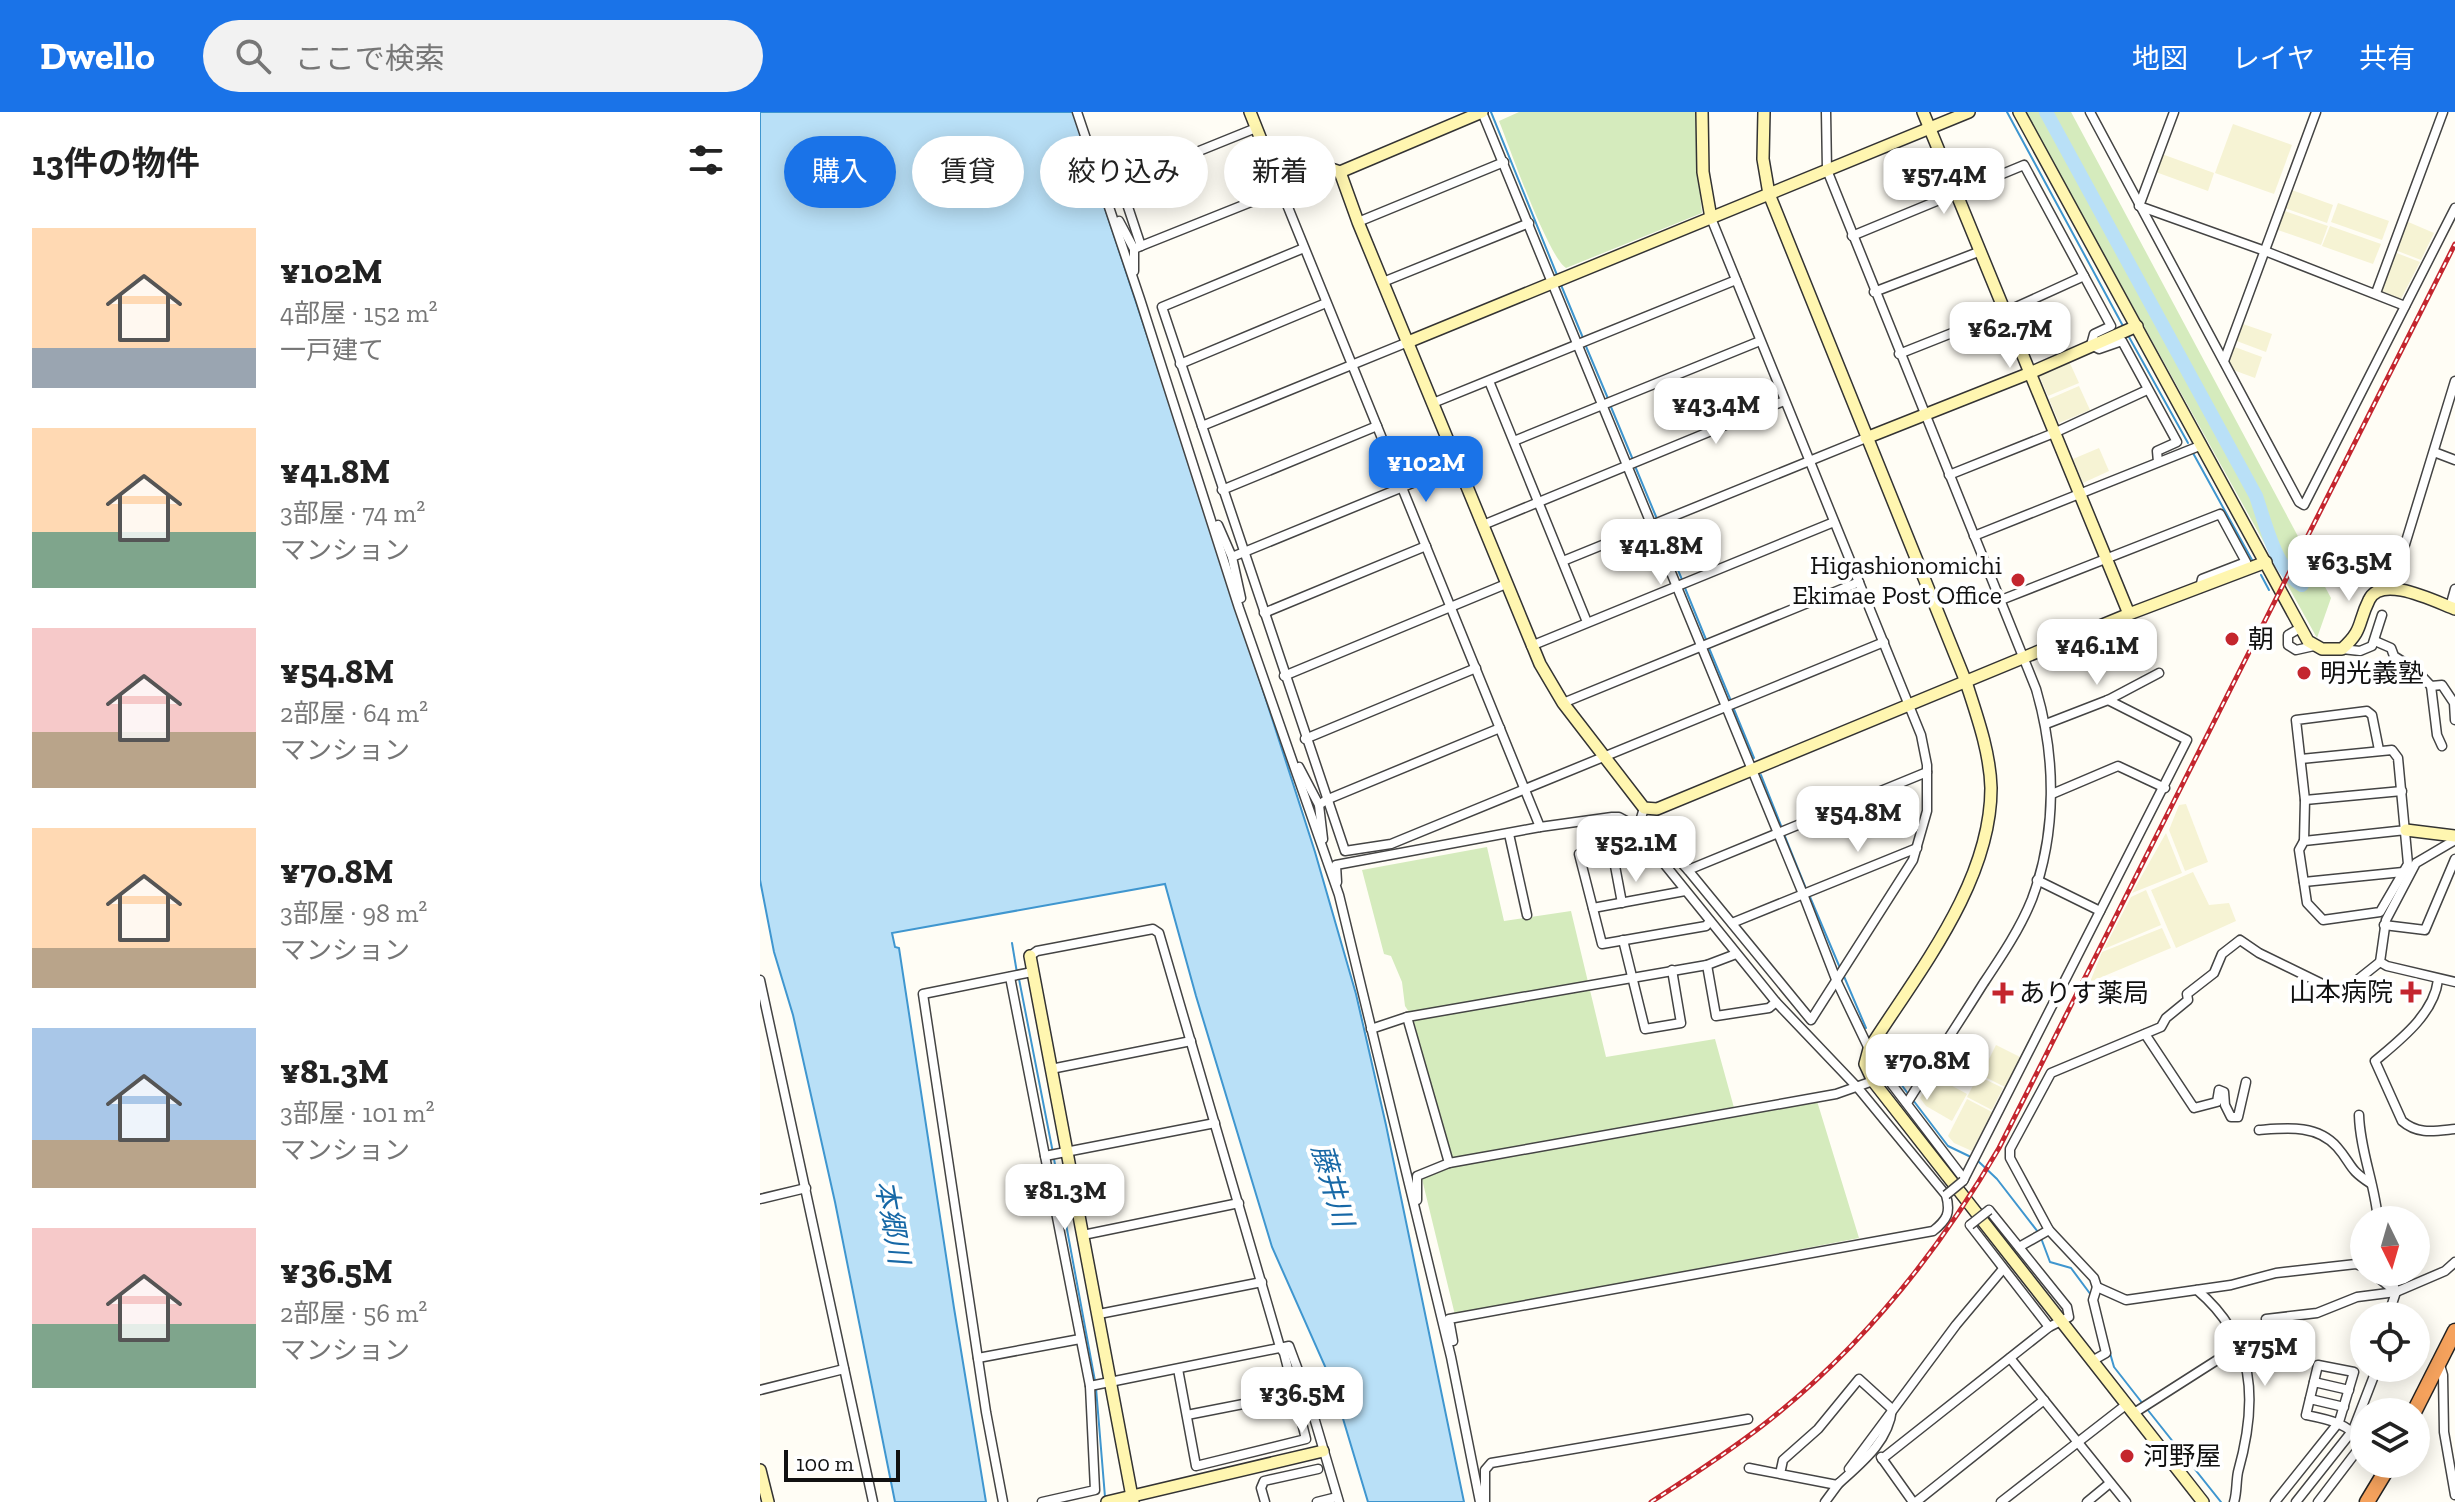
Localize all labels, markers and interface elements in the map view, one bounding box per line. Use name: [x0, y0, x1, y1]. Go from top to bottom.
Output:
search box: [203, 20, 763, 92]
text: Dwello: [40, 33, 155, 79]
icon: search: [231, 34, 275, 78]
text: ここで検索: [295, 41, 445, 77]
text: 地図: [2132, 42, 2188, 75]
text: レイヤ: [2232, 42, 2315, 75]
text: 共有: [2359, 42, 2415, 75]
chip: 購入: [784, 136, 896, 208]
chip: 賃貸: [912, 136, 1024, 208]
chip: 絞り込み: [1040, 136, 1208, 208]
chip: 新着: [1224, 136, 1336, 208]
icon: filters: [684, 138, 728, 182]
text: 13件の物件: [32, 143, 200, 184]
pin: ¥57.4M: [1879, 148, 2009, 216]
text: ¥57.4M: [1901, 158, 1987, 190]
text: ¥102M: [280, 251, 382, 292]
icon: home: [96, 260, 192, 356]
text: 4部屋 · 152 m²: [280, 297, 438, 329]
pin: ¥62.7M: [1945, 302, 2075, 370]
text: ¥62.7M: [1968, 312, 2052, 344]
text: 一戸建て: [280, 334, 384, 366]
pin: ¥43.4M: [1651, 378, 1781, 446]
text: ¥43.4M: [1672, 388, 1760, 420]
pin: ¥102M: [1370, 436, 1482, 504]
text: ¥102M: [1387, 446, 1465, 478]
text: ¥41.8M: [280, 451, 390, 492]
icon: home: [96, 460, 192, 556]
text: 3部屋 · 74 m²: [280, 497, 425, 529]
pin: ¥41.8M: [1596, 519, 1726, 587]
text: ¥41.8M: [1619, 529, 1703, 561]
text: マンション: [280, 534, 410, 566]
pin: ¥63.5M: [2284, 535, 2414, 603]
text: ¥63.5M: [2306, 545, 2392, 577]
place label: Higashionomichi Ekimae Post Office: [1792, 549, 2002, 611]
marker: Higashionomichi Ekimae Post Office: [2009, 571, 2027, 589]
pin: ¥46.1M: [2032, 619, 2162, 687]
place label: 朝: [2248, 623, 2274, 655]
text: ¥46.1M: [2055, 629, 2139, 661]
marker: 朝: [2223, 630, 2241, 648]
text: ¥54.8M: [280, 651, 394, 692]
place label: 明光義塾: [2320, 657, 2424, 689]
icon: home: [96, 660, 192, 756]
marker: 明光義塾: [2295, 664, 2313, 682]
text: 2部屋 · 64 m²: [280, 697, 428, 729]
text: マンション: [280, 734, 410, 766]
pin: ¥54.8M: [1793, 786, 1923, 854]
text: ¥54.8M: [1814, 796, 1902, 828]
pin: ¥52.1M: [1571, 816, 1701, 884]
text: ¥52.1M: [1595, 826, 1677, 858]
text: ¥70.8M: [280, 851, 393, 892]
icon: home: [96, 860, 192, 956]
text: 3部屋 · 98 m²: [280, 897, 427, 929]
text: マンション: [280, 934, 410, 966]
place label: 山本病院: [2289, 976, 2393, 1008]
place label: ありす薬局: [2019, 977, 2149, 1009]
marker: 山本病院: [2400, 981, 2422, 1003]
marker: ありす薬局: [1994, 984, 2012, 1002]
pin: ¥70.8M: [1862, 1034, 1992, 1102]
text: ¥70.8M: [1884, 1044, 1970, 1076]
text: ¥81.3M: [280, 1051, 389, 1092]
icon: home: [96, 1060, 192, 1156]
text: 3部屋 · 101 m²: [280, 1097, 435, 1129]
text: マンション: [280, 1134, 410, 1166]
water label: 藤井川: [1305, 1140, 1361, 1233]
pin: ¥81.3M: [1000, 1164, 1130, 1232]
text: ¥81.3M: [1023, 1174, 1107, 1206]
water label: 本郷川: [869, 1178, 917, 1269]
north arrow: [2350, 1206, 2430, 1286]
map controls: [2350, 1206, 2430, 1478]
text: ¥36.5M: [280, 1251, 393, 1292]
icon: home: [96, 1260, 192, 1356]
text: 2部屋 · 56 m²: [280, 1297, 427, 1329]
button: locate: [2350, 1302, 2430, 1382]
pin: ¥75M: [2218, 1320, 2312, 1388]
text: ¥75M: [2232, 1330, 2298, 1362]
text: マンション: [280, 1334, 410, 1366]
pin: ¥36.5M: [1237, 1367, 1367, 1435]
text: ¥36.5M: [1259, 1377, 1345, 1409]
button: layers: [2350, 1398, 2430, 1478]
place label: 河野屋: [2143, 1440, 2221, 1472]
scale bar: [784, 1446, 900, 1482]
marker: 河野屋: [2118, 1447, 2136, 1465]
text: 100 m: [796, 1450, 854, 1477]

